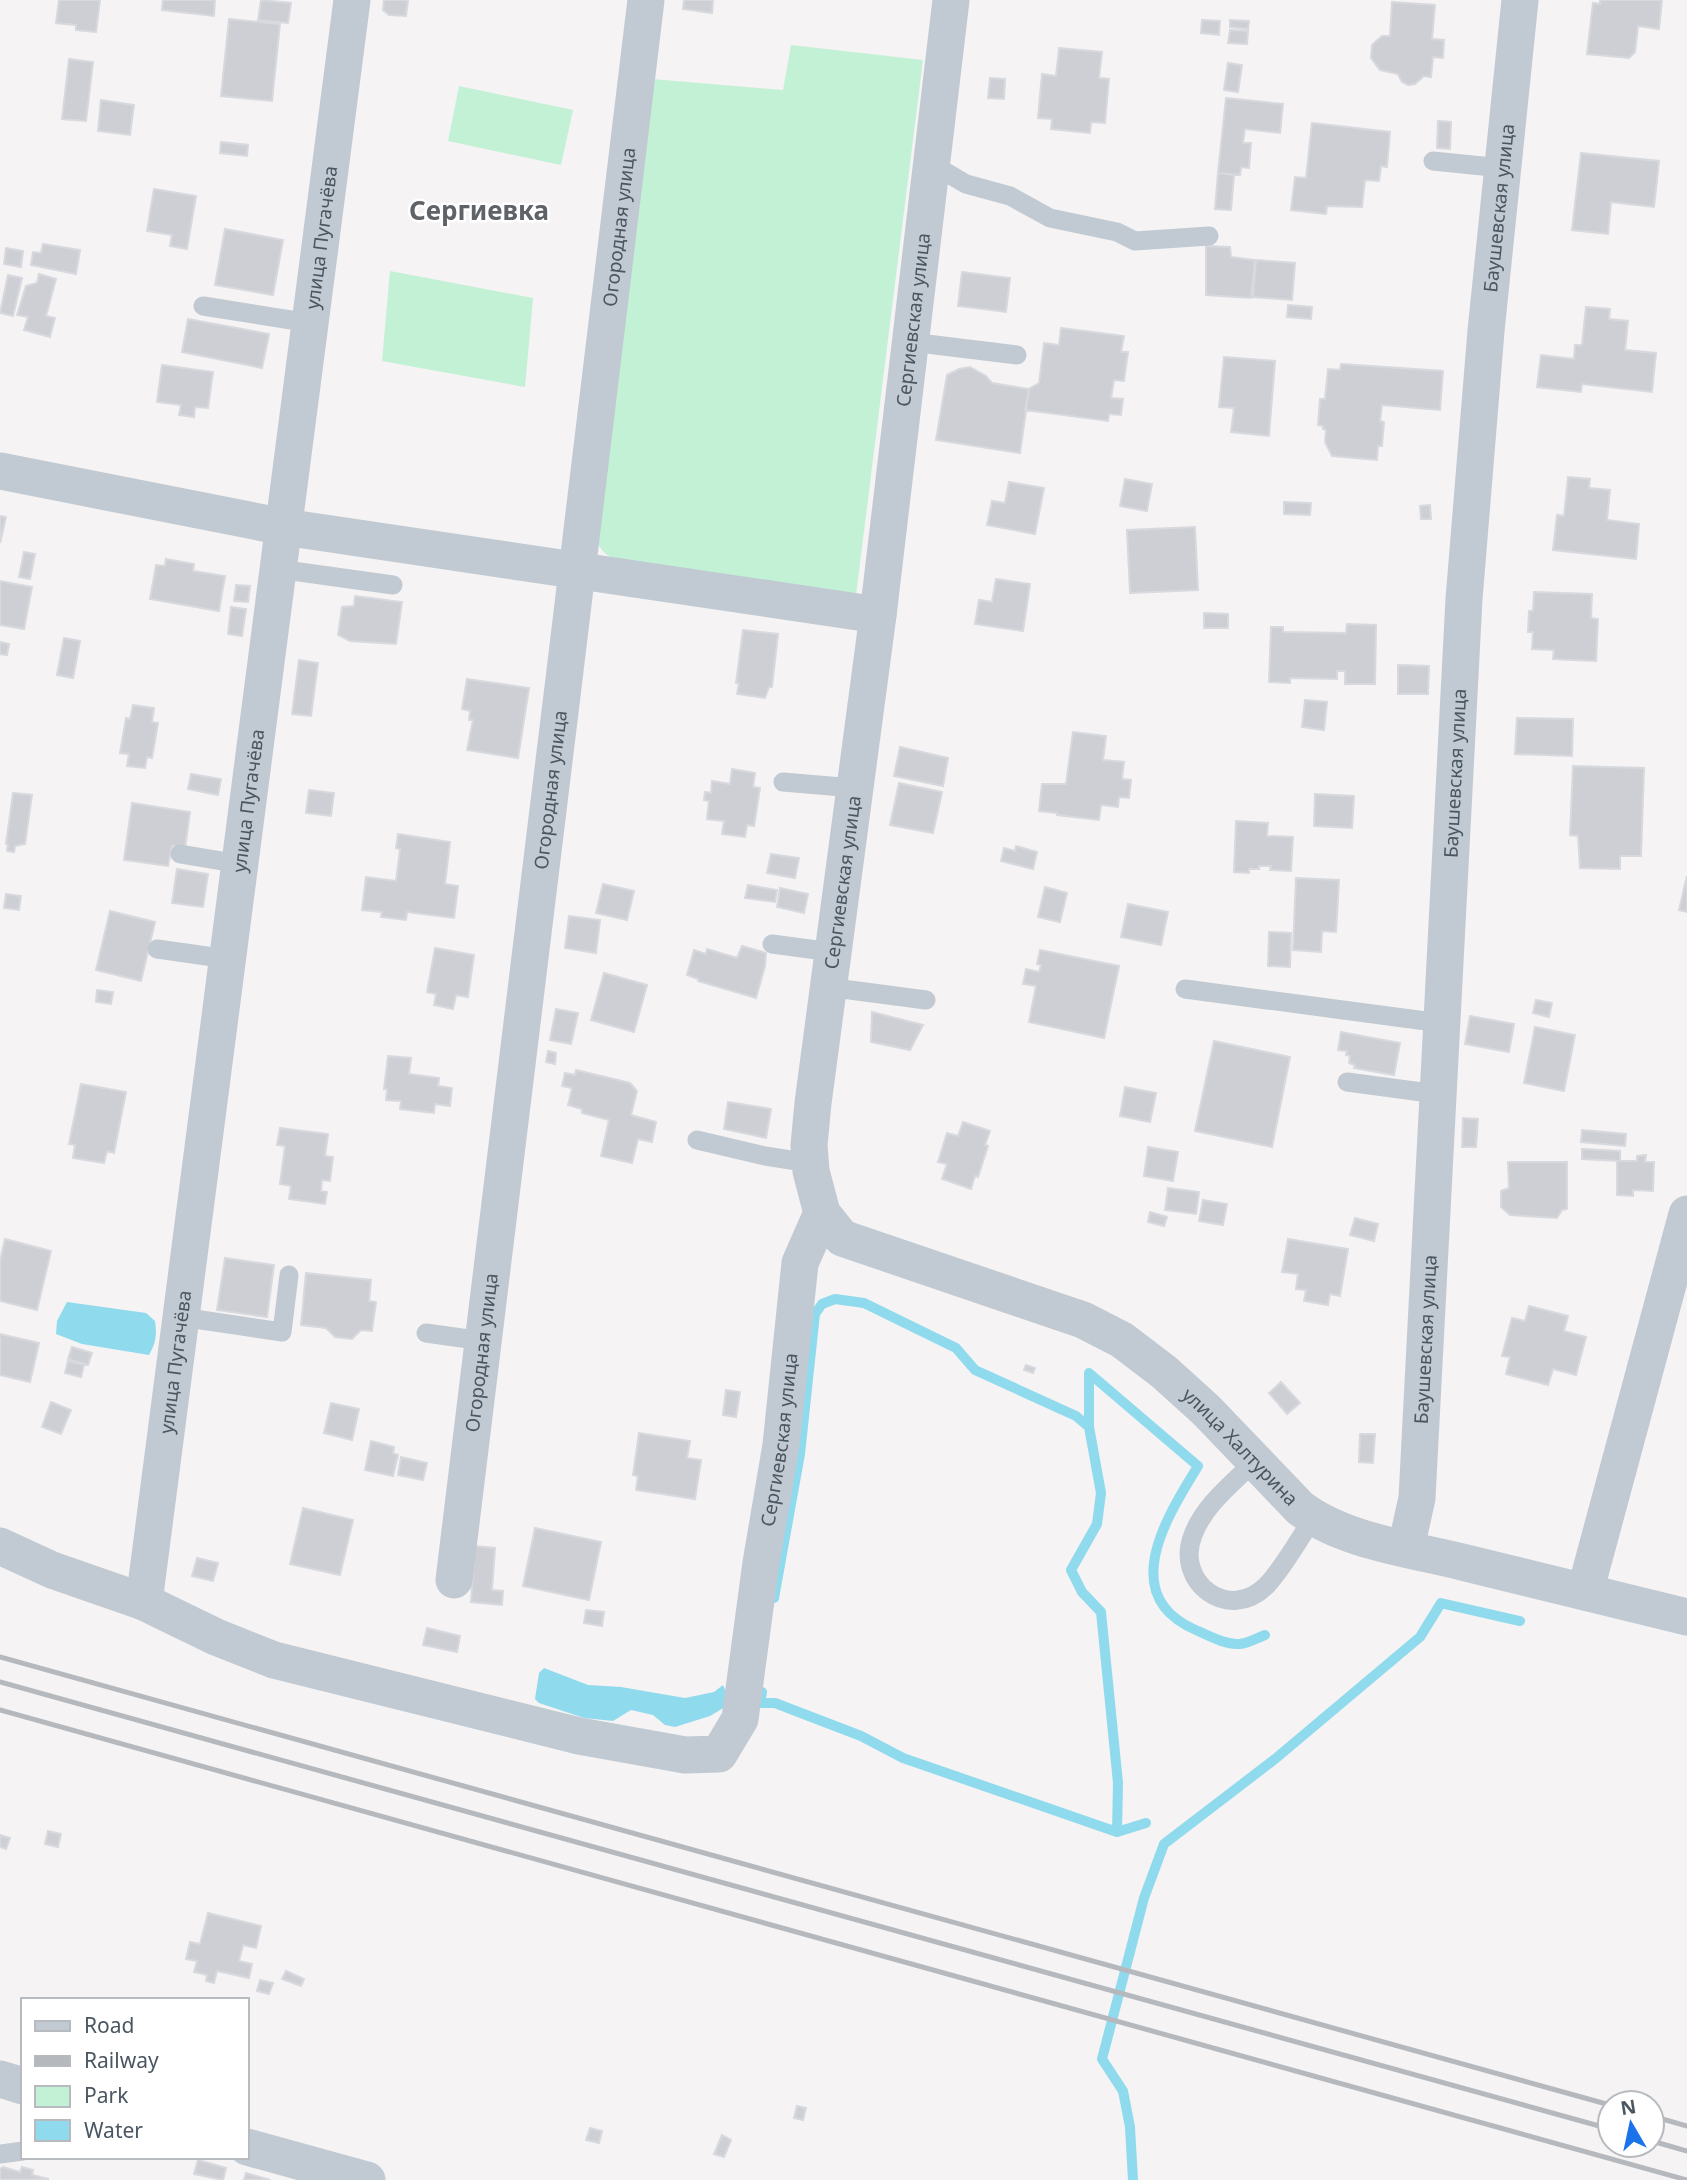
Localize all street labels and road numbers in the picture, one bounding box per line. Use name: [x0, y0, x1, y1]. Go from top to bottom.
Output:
street label: Баушевская улица: [1477, 122, 1520, 294]
street label: Огородная улица: [597, 146, 641, 308]
street label: улица Пугачёва: [299, 164, 343, 311]
street label: Сергиевская улица: [890, 231, 936, 408]
street label: Баушевская улица: [1437, 688, 1472, 858]
street label: Огородная улица: [528, 709, 573, 871]
street label: улица Пугачёва: [226, 727, 270, 874]
street label: Сергиевская улица: [818, 794, 867, 971]
street label: Баушевская улица: [1408, 1254, 1443, 1425]
street label: Огородная улица: [459, 1272, 504, 1434]
street label: улица Пугачёва: [153, 1289, 197, 1435]
street label: Сергиевская улица: [754, 1352, 804, 1529]
street label: улица Халтурина: [1177, 1382, 1304, 1511]

